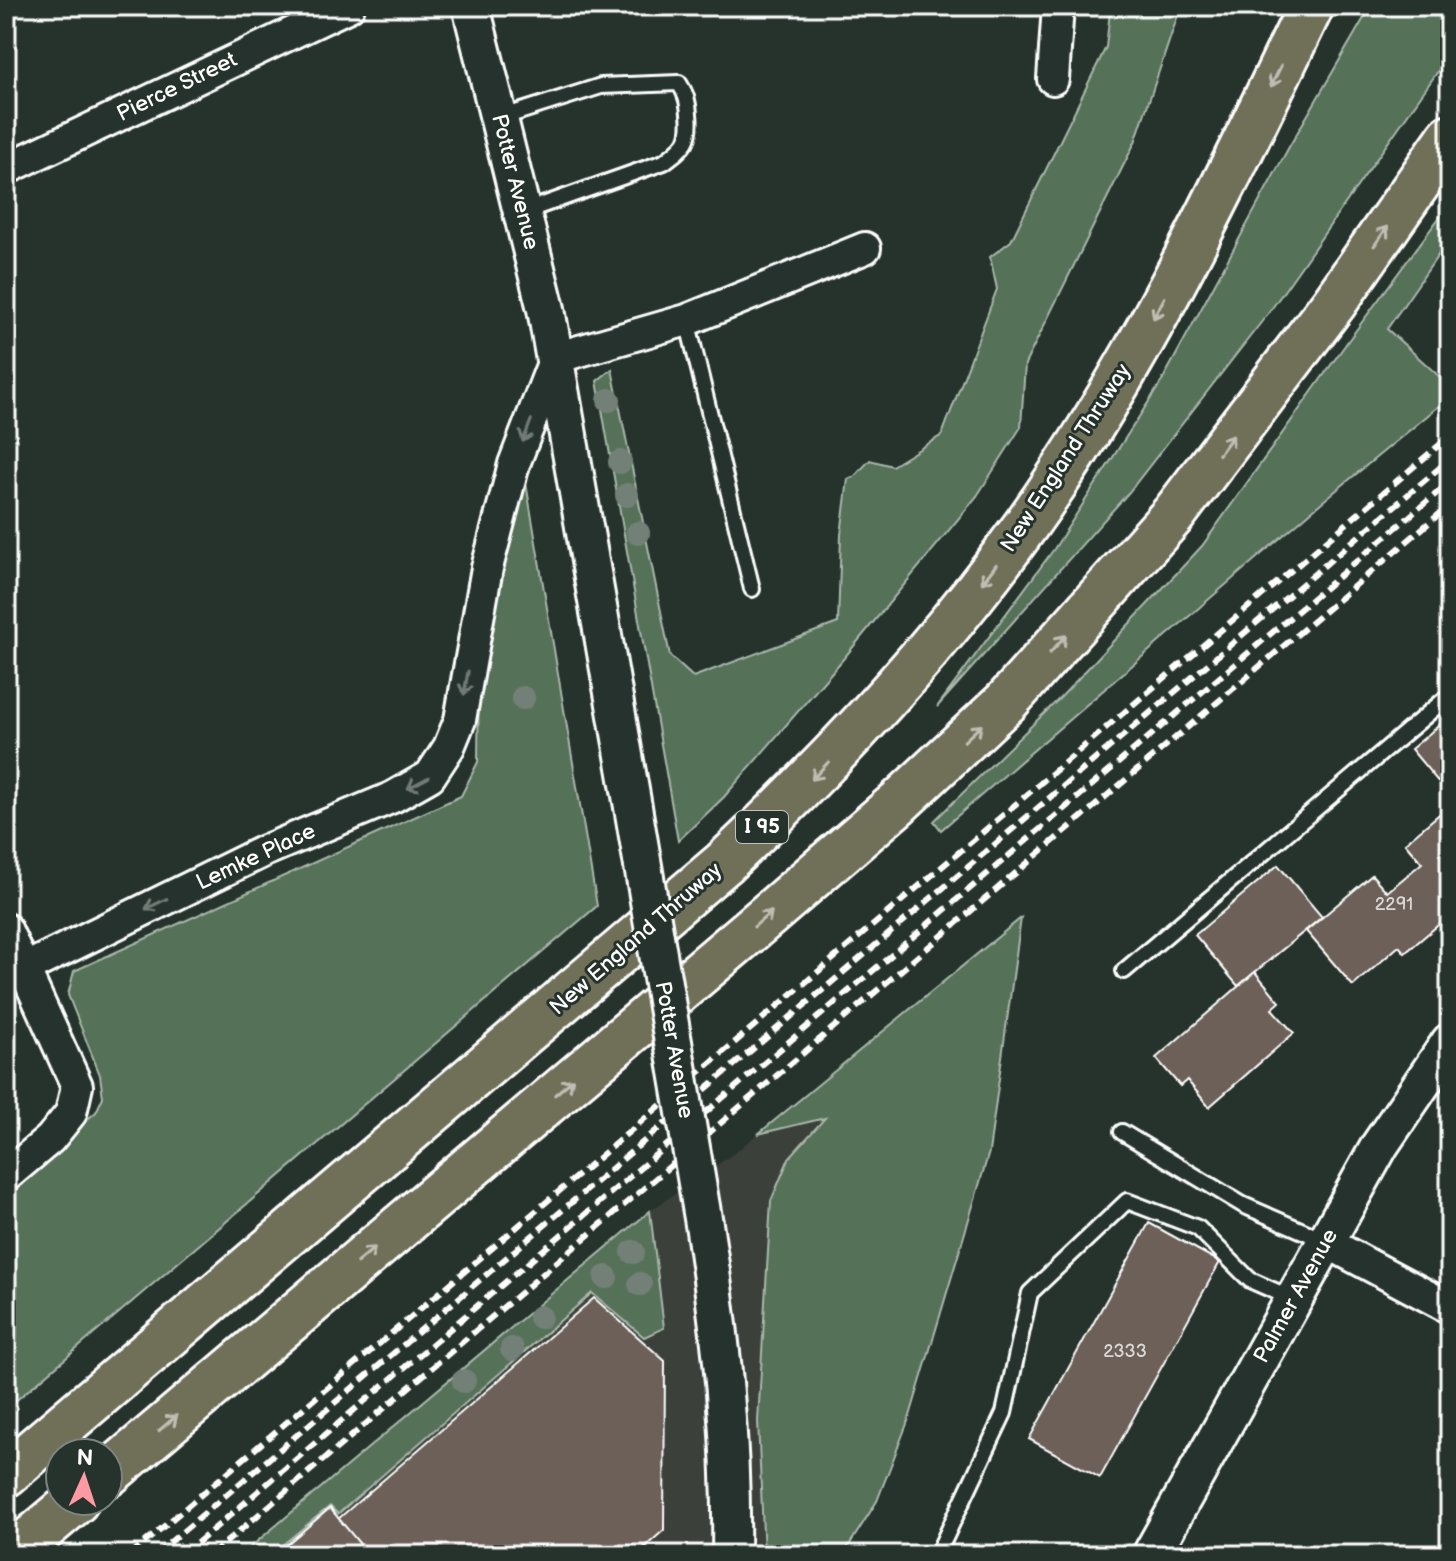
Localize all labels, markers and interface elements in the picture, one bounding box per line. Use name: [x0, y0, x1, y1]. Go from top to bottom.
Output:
street label: Pierce Street: [113, 46, 242, 128]
one-way arrow: [1268, 64, 1284, 88]
street label: Potter Avenue: [485, 111, 545, 253]
one-way arrow: [1373, 226, 1389, 248]
one-way arrow: [1151, 296, 1167, 320]
street label: New England Thruway: [995, 359, 1137, 557]
one-way arrow: [519, 418, 533, 443]
one-way arrow: [1218, 435, 1235, 457]
one-way arrow: [981, 563, 998, 584]
one-way arrow: [1049, 634, 1067, 654]
one-way arrow: [458, 670, 473, 696]
one-way arrow: [962, 724, 982, 742]
one-way arrow: [811, 761, 830, 780]
one-way arrow: [406, 776, 430, 792]
road number: I 95: [736, 811, 788, 843]
street label: Lemke Place: [192, 818, 320, 896]
street label: New England Thruway: [544, 857, 728, 1021]
house number: 2291: [1375, 894, 1413, 915]
one-way arrow: [145, 897, 169, 912]
one-way arrow: [752, 910, 772, 928]
street label: Potter Avenue: [649, 979, 699, 1121]
one-way arrow: [554, 1079, 574, 1097]
street label: Palmer Avenue: [1248, 1224, 1344, 1368]
one-way arrow: [355, 1247, 376, 1265]
house number: 2333: [1103, 1341, 1147, 1362]
one-way arrow: [157, 1414, 177, 1432]
north arrow: [44, 1437, 124, 1517]
text: N: [76, 1445, 94, 1472]

